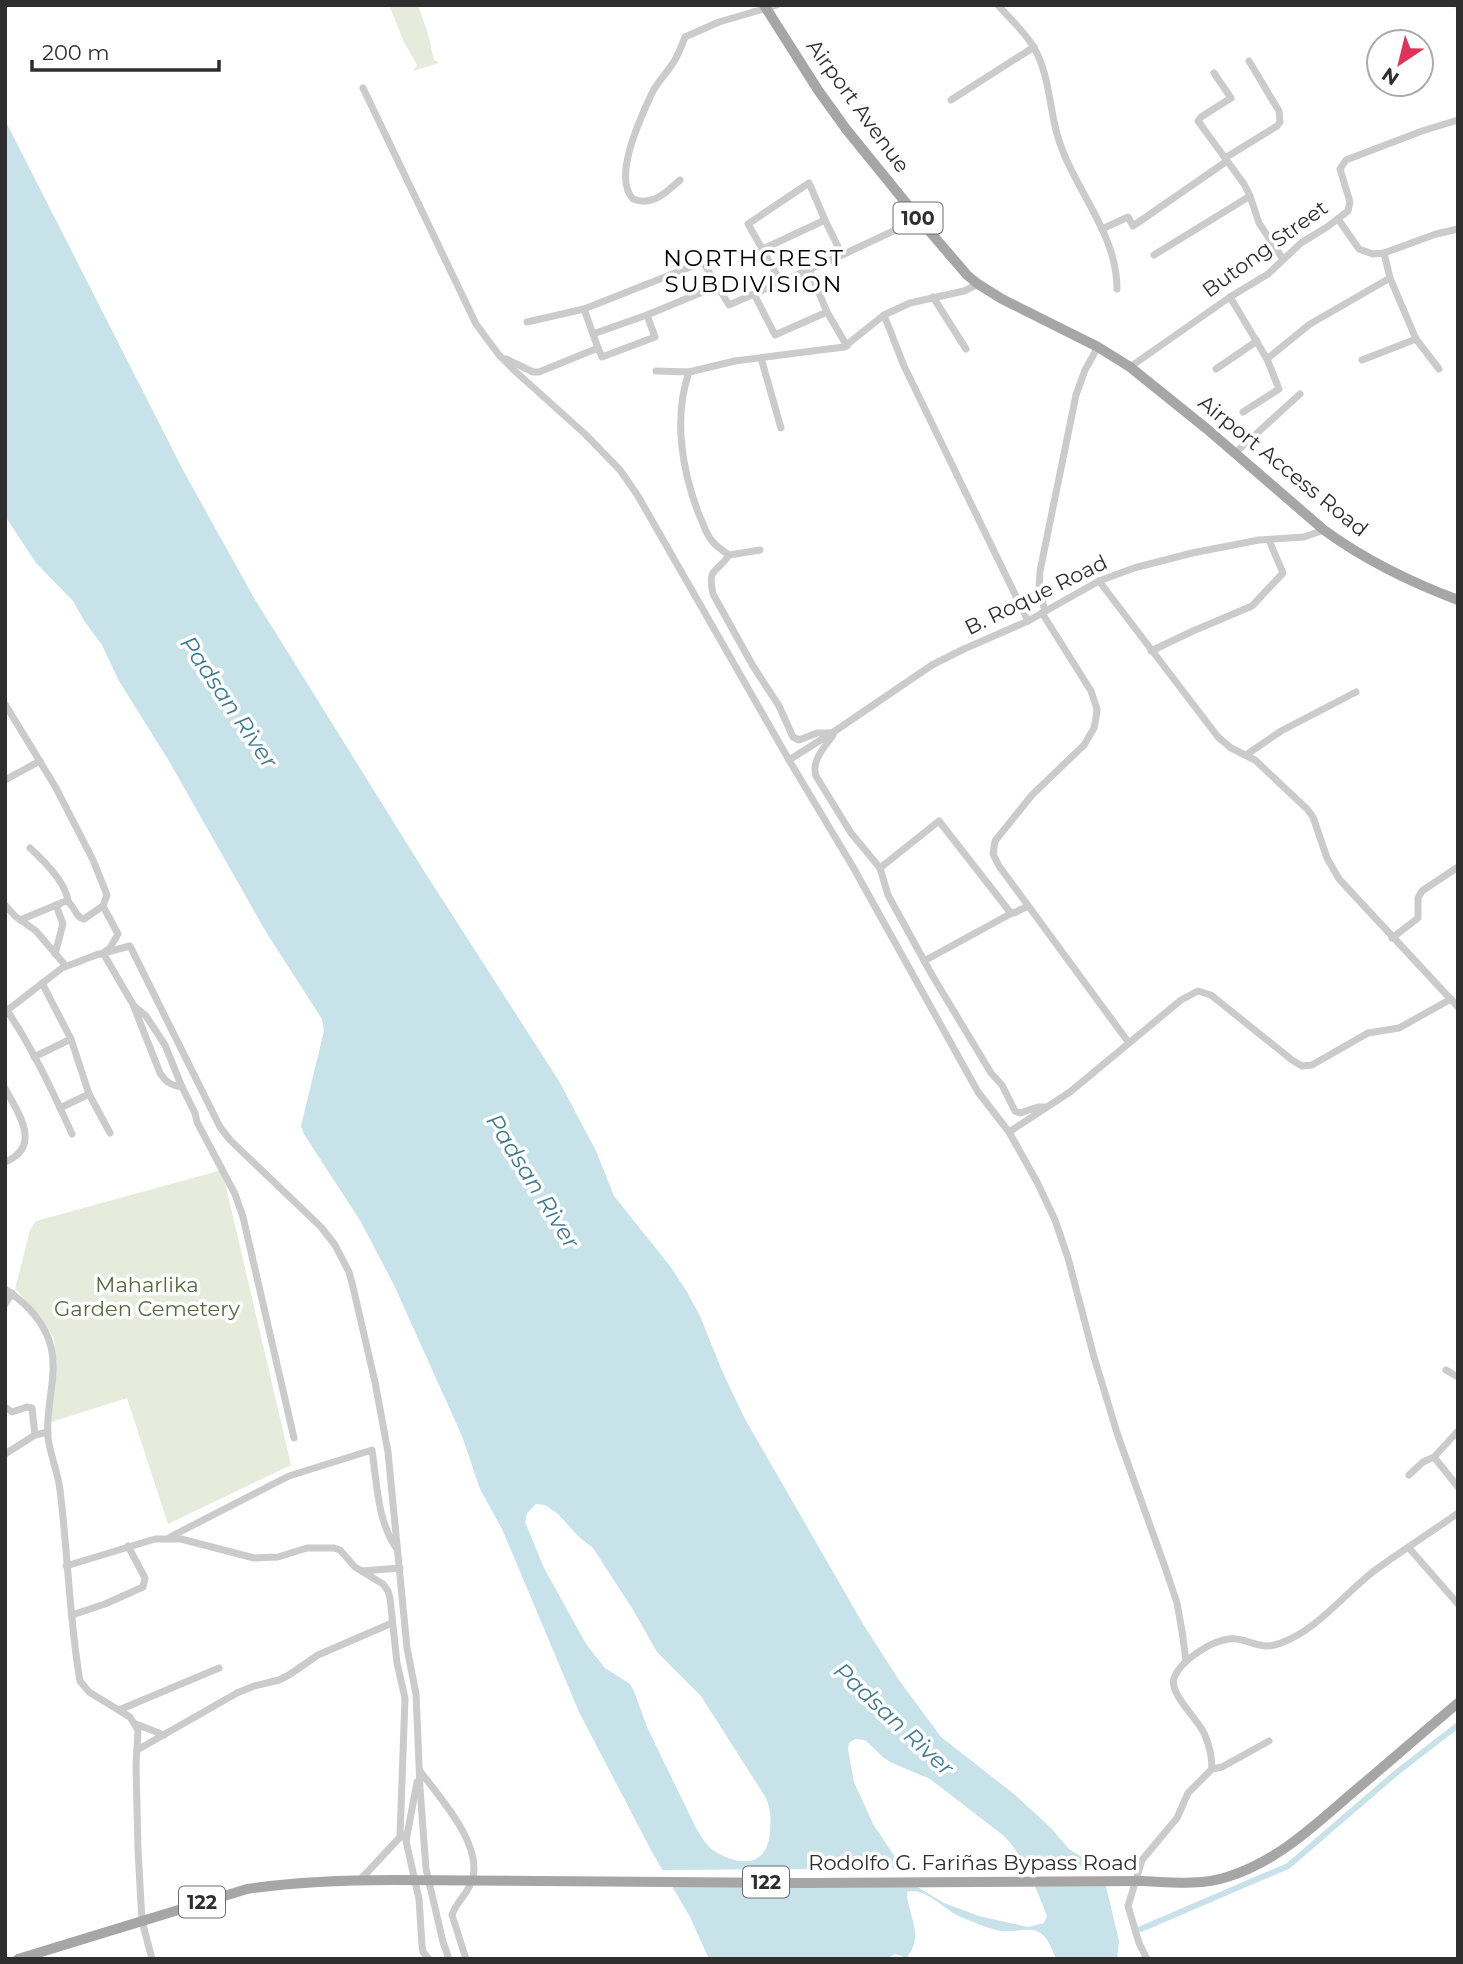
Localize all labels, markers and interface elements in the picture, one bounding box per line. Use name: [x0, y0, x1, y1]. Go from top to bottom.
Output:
scale bar: [32, 28, 219, 72]
north arrow: [1365, 28, 1435, 98]
street label: Airport Avenue: [802, 34, 915, 177]
text: 200 m: [42, 40, 109, 65]
text: N: [1378, 63, 1403, 90]
street label: Butong Street: [1197, 195, 1332, 302]
road number: 100: [894, 202, 942, 233]
district label: NORTHCREST SUBDIVISION: [663, 244, 845, 298]
street label: Airport Access Road: [1193, 390, 1373, 542]
street label: B. Roque Road: [960, 549, 1111, 640]
water label: Padsan River: [174, 630, 284, 774]
water label: Padsan River: [480, 1108, 586, 1254]
park label: Maharlika Garden Cemetery: [54, 1272, 241, 1321]
water label: Padsan River: [828, 1656, 960, 1782]
street label: Rodolfo G. Fariñas Bypass Road: [808, 1850, 1138, 1875]
road number: 122: [743, 1866, 789, 1898]
road number: 122: [179, 1886, 225, 1918]

